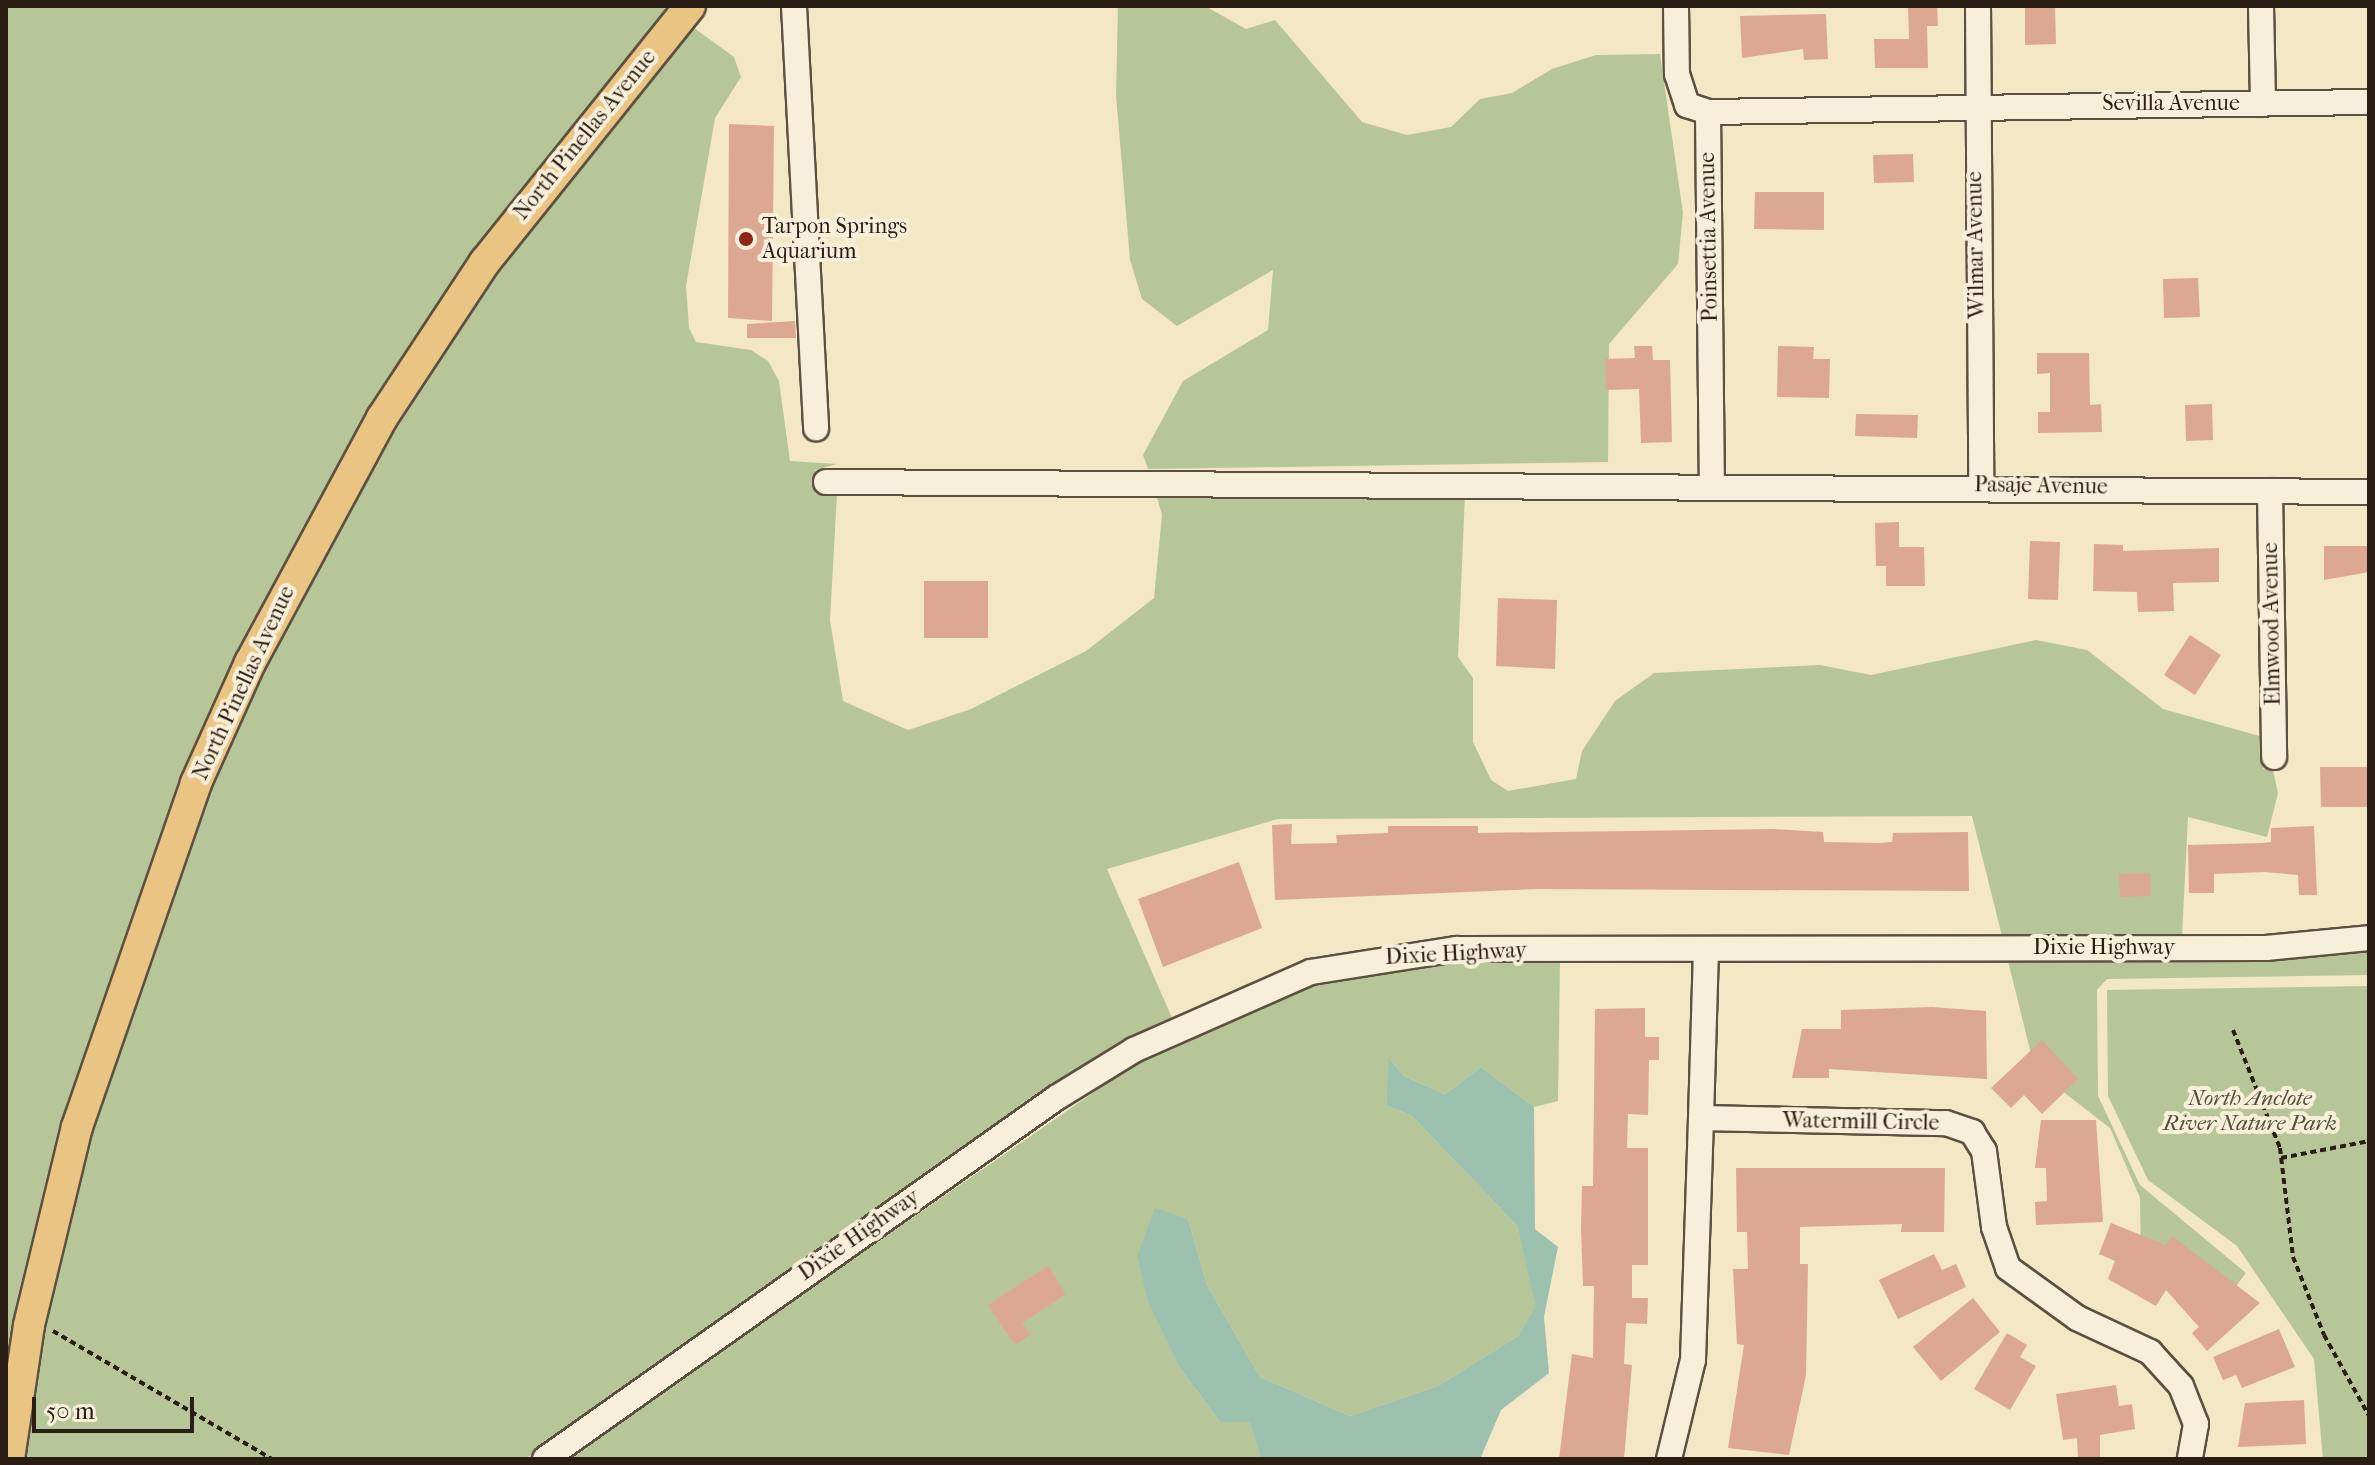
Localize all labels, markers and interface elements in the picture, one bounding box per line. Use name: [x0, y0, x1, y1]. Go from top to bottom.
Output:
street label: North Pinellas Avenue: [508, 45, 662, 225]
street label: Sevilla Avenue: [2102, 91, 2240, 117]
street label: Poinsettia Avenue: [1694, 152, 1724, 322]
street label: Wilmar Avenue: [1962, 171, 1990, 319]
place label: Tarpon Springs Aquarium: [762, 213, 907, 264]
marker: Tarpon Springs Aquarium: [737, 230, 755, 248]
street label: Pasaje Avenue: [1974, 472, 2108, 500]
street label: Elmwood Avenue: [2257, 542, 2287, 706]
street label: North Pinellas Avenue: [187, 582, 301, 784]
street label: Dixie Highway: [2033, 935, 2175, 961]
street label: Dixie Highway: [1384, 937, 1528, 971]
park label: North Anclote River Nature Park: [2163, 1085, 2337, 1136]
street label: Watermill Circle: [1782, 1107, 1940, 1137]
street label: Dixie Highway: [793, 1184, 925, 1286]
scale bar: [36, 1381, 198, 1431]
text: 50 m: [46, 1397, 95, 1425]

